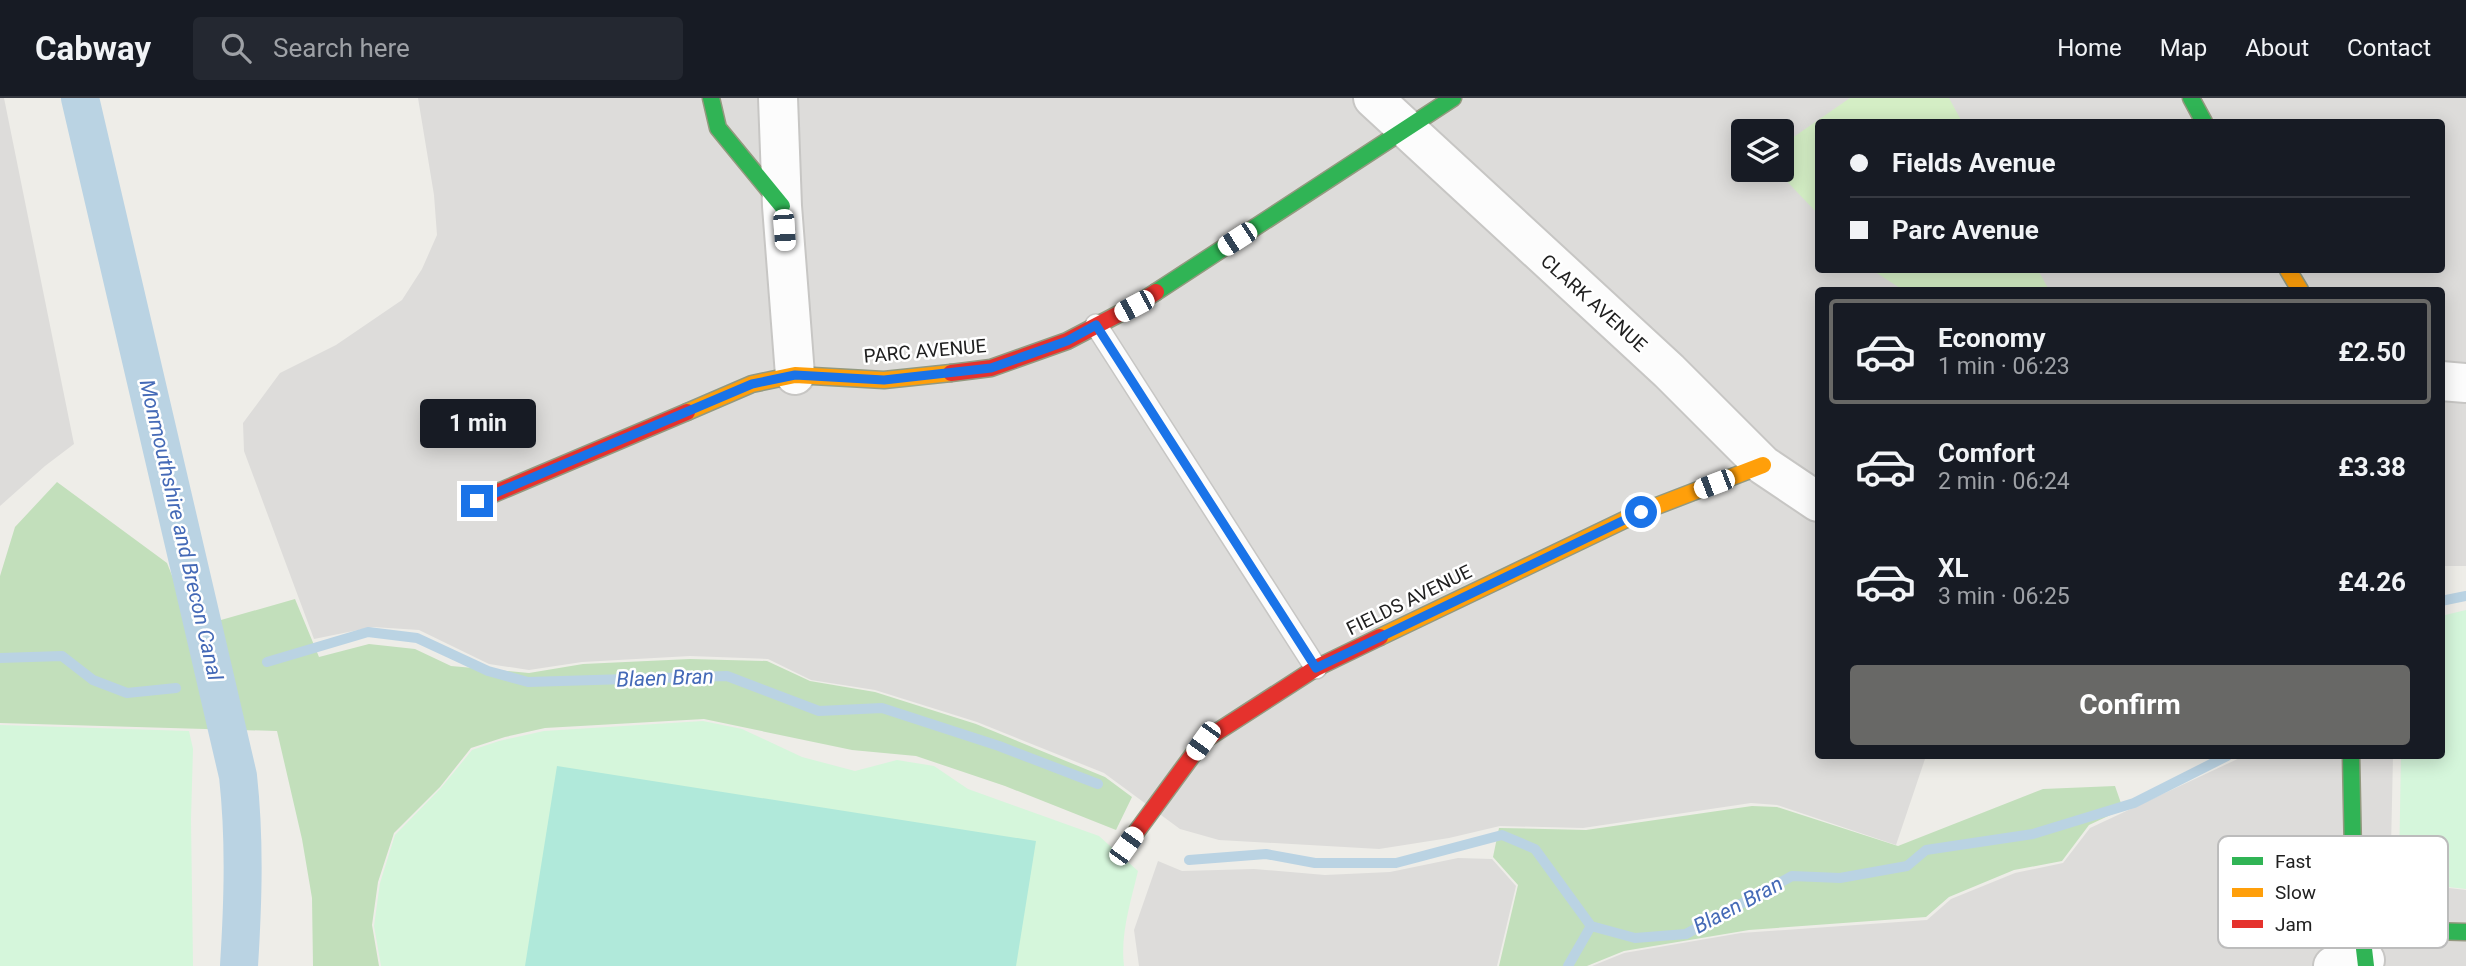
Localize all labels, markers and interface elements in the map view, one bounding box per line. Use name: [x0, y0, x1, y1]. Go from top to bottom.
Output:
search box: [193, 17, 683, 80]
text: Cabway: [35, 29, 151, 68]
icon: search: [217, 29, 255, 67]
text: Search here: [273, 33, 410, 63]
text: Home: [2057, 34, 2122, 62]
text: Map: [2160, 34, 2207, 62]
text: About: [2245, 34, 2309, 62]
text: Contact: [2347, 34, 2431, 62]
map controls: [1731, 119, 1794, 182]
button: layers: [1731, 119, 1794, 182]
text: Fields Avenue: [1892, 148, 2056, 178]
car: [773, 208, 796, 252]
text: Parc Avenue: [1892, 215, 2039, 245]
car: [1214, 219, 1261, 259]
street label: CLARK AVENUE: [1536, 249, 1652, 357]
car: [1111, 287, 1158, 325]
icon: car: [1854, 320, 1917, 383]
text: Economy: [1938, 323, 2045, 353]
street label: PARC AVENUE: [863, 334, 987, 368]
text: £2.50: [2338, 337, 2406, 367]
text: 1 min · 06:23: [1938, 353, 2070, 380]
water label: Monmouthshire and Brecon Canal: [135, 377, 228, 684]
callout: 1 min: [419, 400, 535, 448]
text: 1 min: [449, 410, 507, 437]
icon: car: [1854, 435, 1917, 498]
text: Comfort: [1938, 438, 2035, 468]
text: £3.38: [2338, 452, 2406, 482]
car: [1691, 467, 1738, 501]
text: 2 min · 06:24: [1938, 468, 2070, 495]
route end: [461, 485, 493, 517]
route start: [1625, 496, 1657, 528]
icon: car: [1854, 550, 1917, 613]
text: XL: [1938, 553, 1969, 583]
street label: FIELDS AVENUE: [1343, 560, 1475, 640]
text: £4.26: [2338, 567, 2406, 597]
text: 3 min · 06:25: [1938, 583, 2070, 610]
water label: Blaen Bran: [616, 664, 714, 692]
button: Confirm: [1850, 665, 2410, 745]
car: [1183, 718, 1224, 764]
car: [1106, 823, 1147, 869]
legend: [2218, 836, 2448, 948]
text: Fast: [2275, 850, 2312, 873]
water label: Blaen Bran: [1689, 872, 1787, 938]
text: Slow: [2275, 881, 2316, 904]
text: Jam: [2275, 913, 2312, 936]

